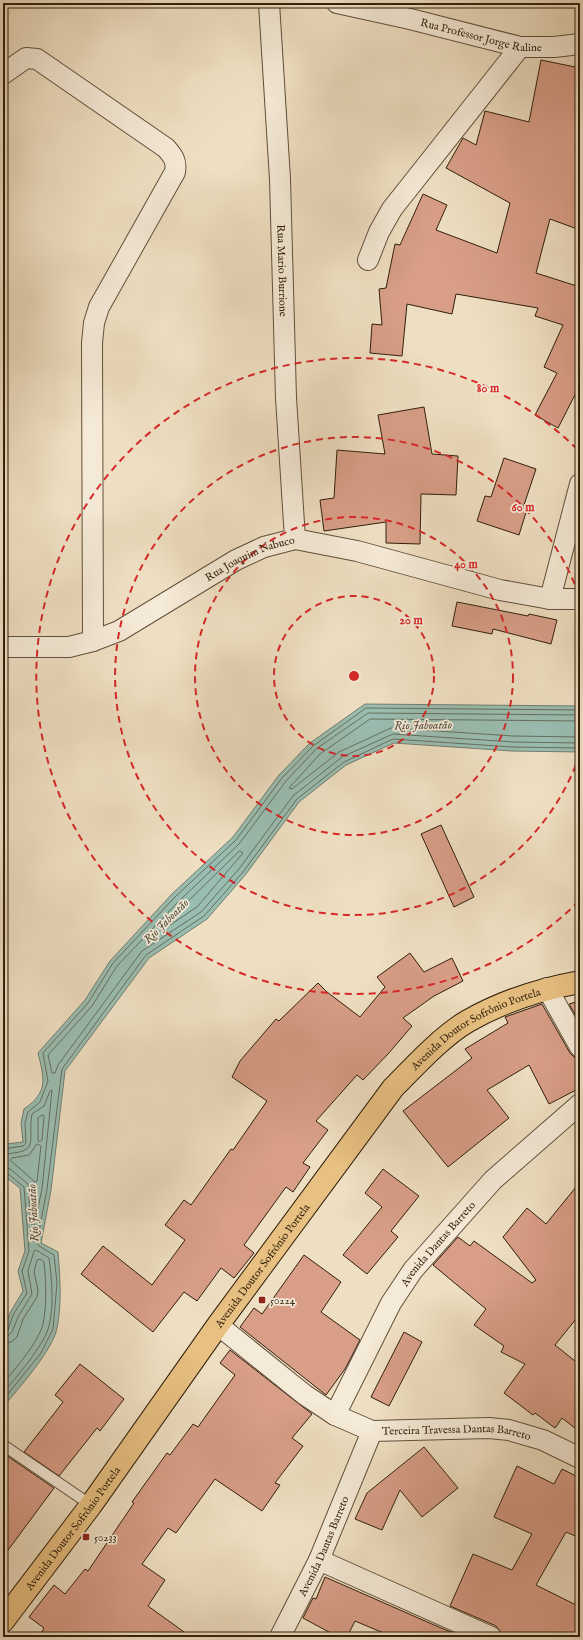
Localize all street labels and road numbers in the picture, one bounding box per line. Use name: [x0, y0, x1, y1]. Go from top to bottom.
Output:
street label: Rua Professor Jorge Raline: [419, 16, 542, 55]
street label: Rua Mario Burrione: [273, 224, 290, 317]
street label: Rua Joaquim Nabuco: [203, 533, 296, 585]
street label: Avenida Doutor Sofrônio Portela: [408, 985, 542, 1074]
street label: Avenida Dantas Barreto: [398, 1199, 479, 1290]
street label: Avenida Doutor Sofrônio Portela: [212, 1201, 313, 1332]
street label: Terceira Travessa Dantas Barreto: [382, 1422, 533, 1444]
street label: Avenida Doutor Sofrônio Portela: [22, 1464, 124, 1594]
street label: Avenida Dantas Barreto: [295, 1494, 353, 1600]

